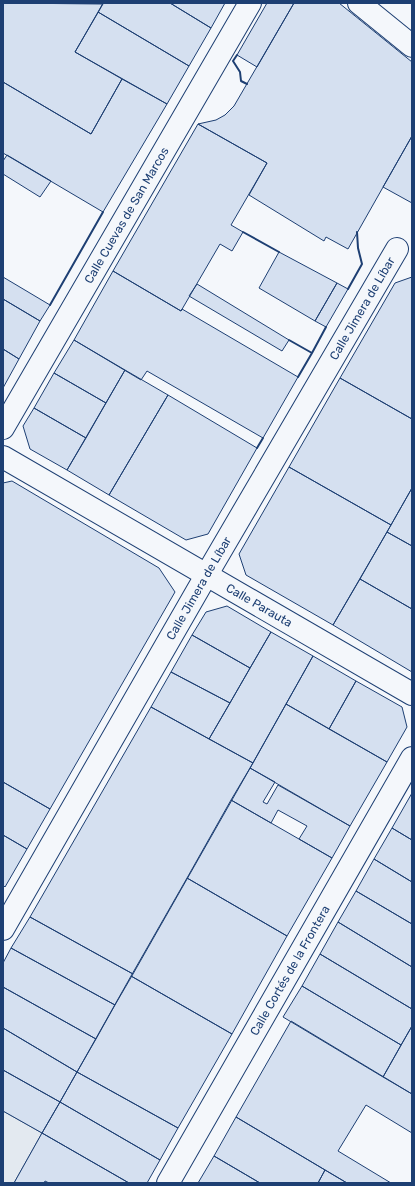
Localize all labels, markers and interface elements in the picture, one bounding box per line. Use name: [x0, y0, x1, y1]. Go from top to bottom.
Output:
street label: Calle Cuevas de San Marcos: [82, 145, 172, 286]
street label: Calle Jimera de Líbar: [327, 254, 398, 363]
street label: Calle Jimera de Líbar: [164, 534, 234, 642]
street label: Calle Parauta: [224, 581, 295, 630]
street label: Calle Cortés de la Frontera: [247, 903, 333, 1038]

